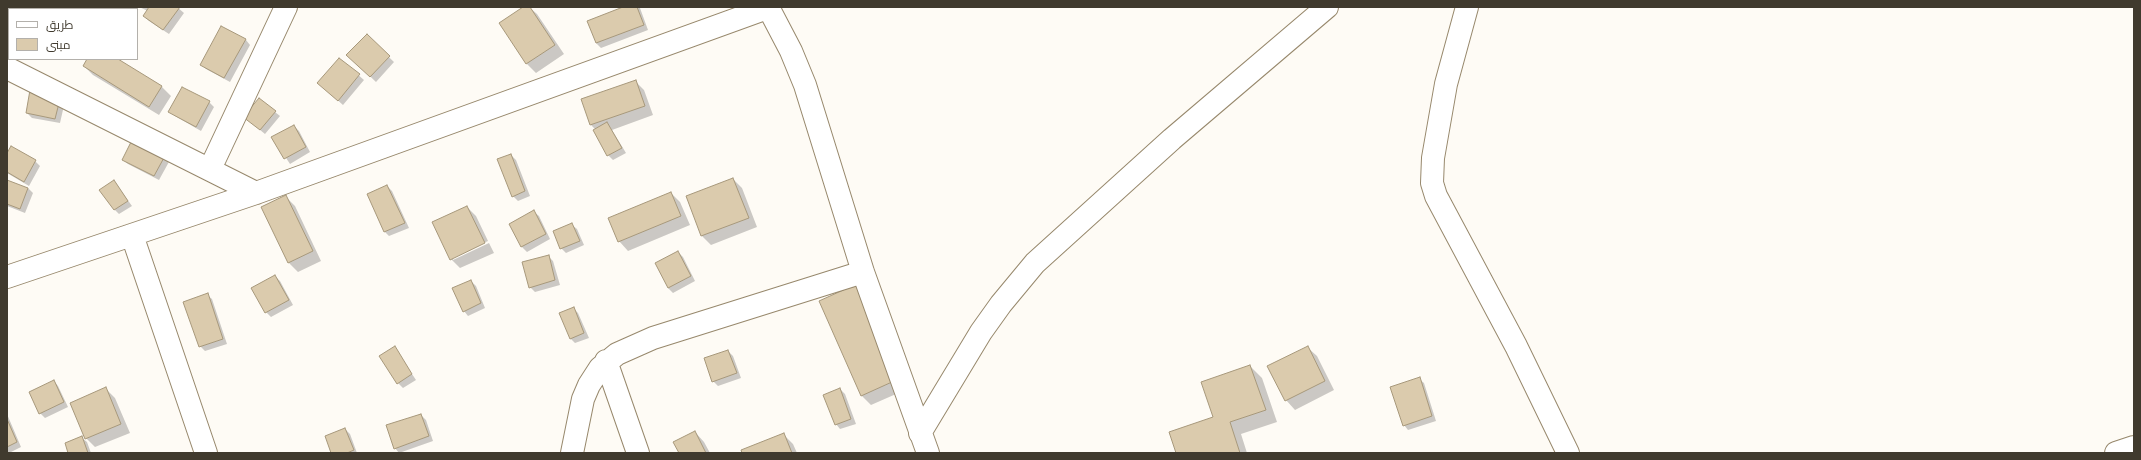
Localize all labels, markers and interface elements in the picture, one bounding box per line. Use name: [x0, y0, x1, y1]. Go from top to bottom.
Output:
legend: [8, 8, 138, 60]
text: طريق: [46, 17, 73, 32]
text: مبنى: [46, 37, 71, 52]

